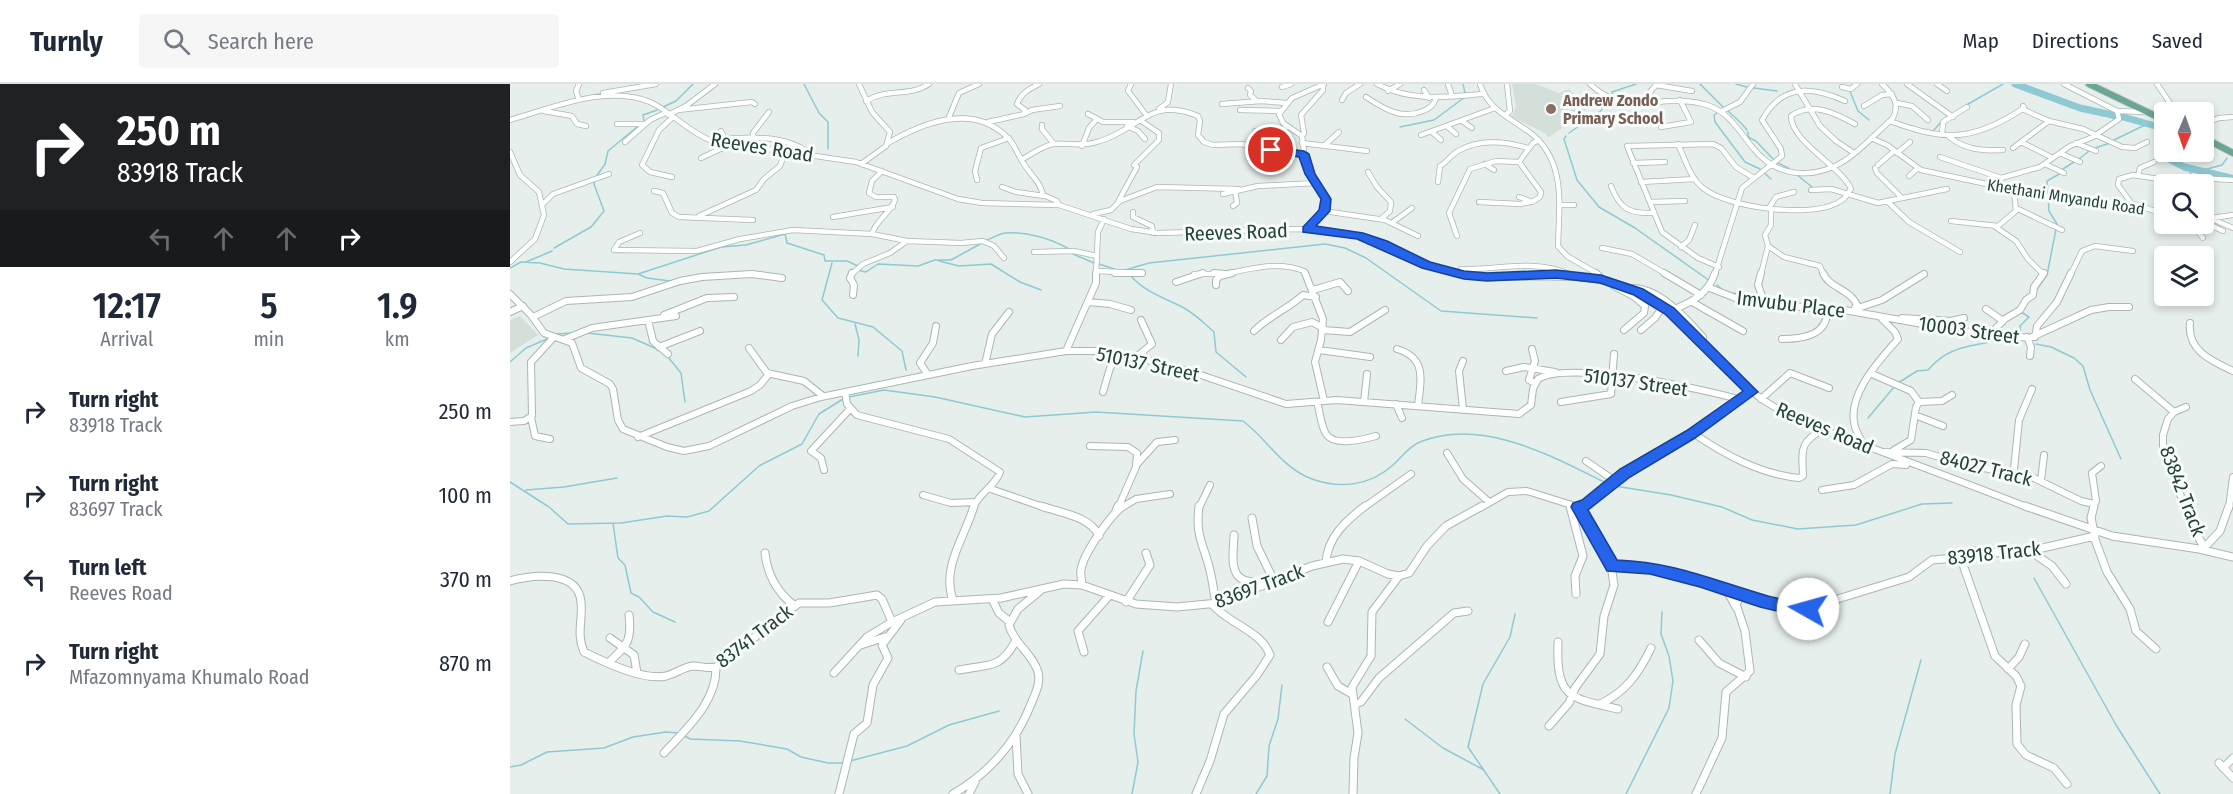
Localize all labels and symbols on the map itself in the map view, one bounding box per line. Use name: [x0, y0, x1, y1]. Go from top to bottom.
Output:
place label: Andrew Zondo Primary School: [1562, 91, 1664, 128]
marker: Andrew Zondo Primary School: [1544, 102, 1558, 116]
north arrow: [2154, 102, 2214, 162]
pin: [1245, 124, 1296, 175]
street label: Reeves Road: [709, 127, 815, 167]
street label: Khethani Mnyandu Road: [1986, 175, 2146, 219]
street label: Reeves Road: [1184, 218, 1288, 246]
street label: Imvubu Place: [1735, 285, 1847, 323]
street label: 10003 Street: [1917, 311, 2022, 349]
street label: 510137 Street: [1094, 341, 1202, 387]
street label: 510137 Street: [1583, 363, 1690, 401]
street label: Reeves Road: [1773, 397, 1877, 459]
street label: 83842 Track: [2155, 443, 2211, 540]
street label: 84027 Track: [1937, 445, 2035, 491]
street label: 83918 Track: [1946, 536, 2042, 570]
street label: 83697 Track: [1211, 558, 1308, 613]
position arrow: [1776, 577, 1840, 641]
street label: 83741 Track: [711, 599, 798, 673]

